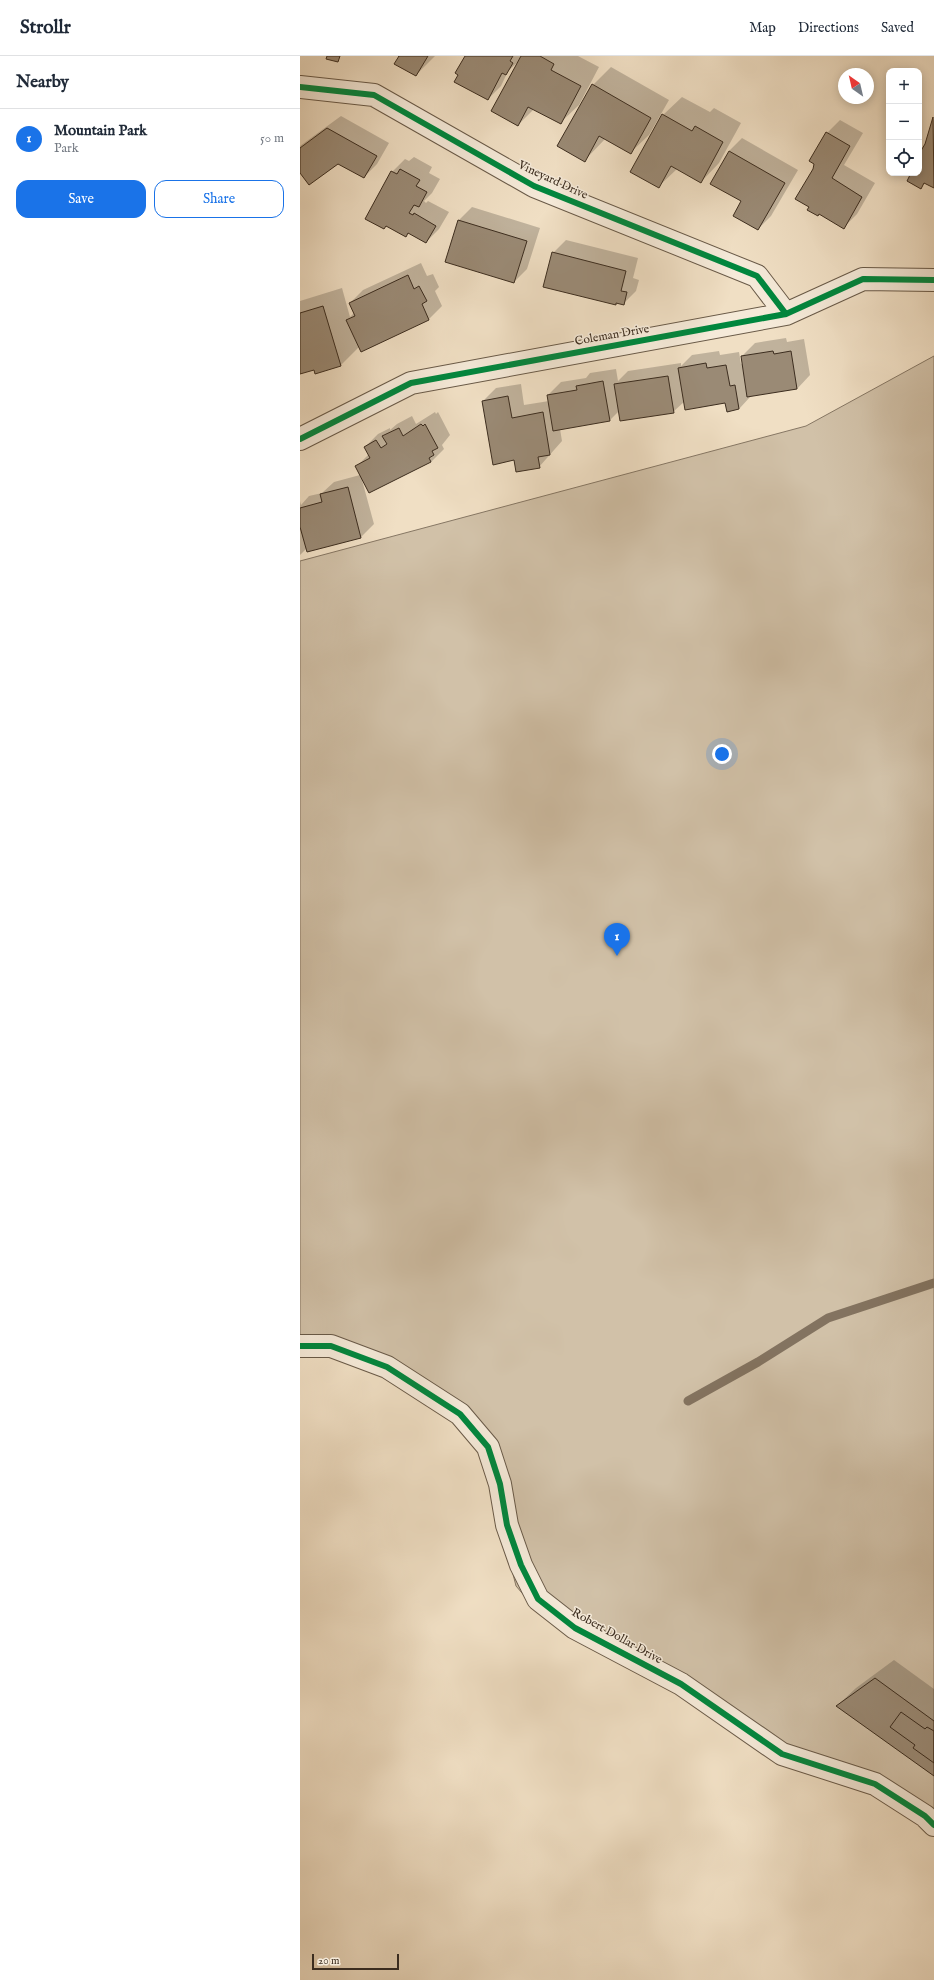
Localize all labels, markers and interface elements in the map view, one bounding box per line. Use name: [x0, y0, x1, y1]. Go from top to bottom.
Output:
text: Strollr: [20, 16, 71, 40]
text: Map: [749, 19, 776, 37]
text: Directions: [798, 19, 859, 37]
text: Saved: [881, 19, 914, 37]
north arrow: [838, 68, 874, 104]
map controls: [886, 68, 922, 176]
button: +: [886, 68, 922, 104]
text: Nearby: [16, 72, 69, 93]
button: −: [886, 104, 922, 140]
text: Mountain Park: [54, 121, 147, 140]
text: 1: [27, 130, 31, 147]
text: 50 m: [260, 130, 284, 147]
text: Park: [54, 140, 79, 157]
button: locate: [886, 140, 922, 176]
street label: Vineyard Drive: [515, 157, 591, 203]
button: Save: [16, 180, 146, 218]
button: Share: [154, 180, 284, 218]
street label: Coleman Drive: [574, 321, 651, 349]
your location: [712, 744, 732, 764]
pin: 1: [604, 923, 630, 956]
street label: Robert Dollar Drive: [569, 1605, 665, 1667]
scale bar: [312, 1952, 399, 1971]
text: 20 m: [318, 1954, 339, 1968]

